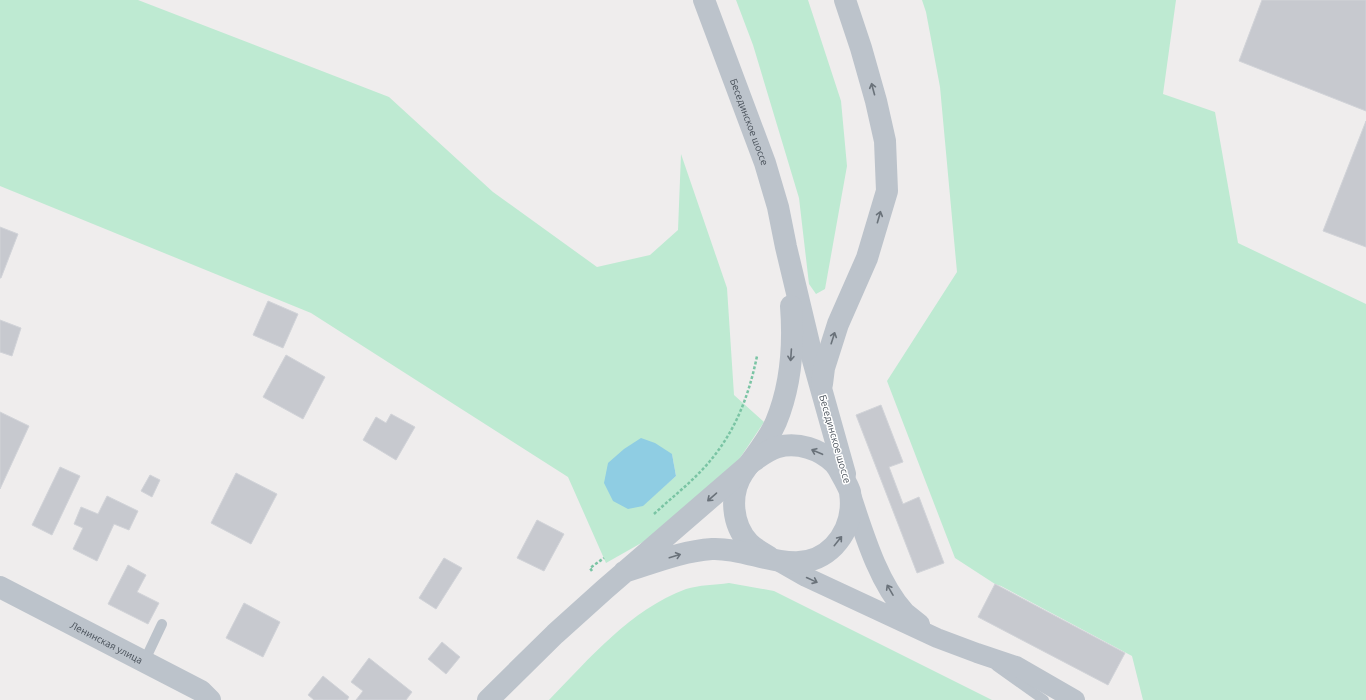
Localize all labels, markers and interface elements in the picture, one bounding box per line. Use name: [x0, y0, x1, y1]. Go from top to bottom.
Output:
street label: Бесединское шоссе: [728, 77, 771, 167]
one-way arrow: [868, 83, 876, 96]
one-way arrow: [876, 211, 883, 224]
one-way arrow: [830, 332, 837, 345]
one-way arrow: [787, 348, 794, 361]
street label: Бесединское шоссе: [817, 393, 853, 485]
one-way arrow: [812, 447, 824, 455]
one-way arrow: [706, 492, 717, 501]
one-way arrow: [833, 536, 842, 547]
one-way arrow: [668, 552, 681, 559]
one-way arrow: [806, 576, 818, 584]
one-way arrow: [886, 584, 894, 596]
street label: Ленинская улица: [68, 619, 145, 665]

